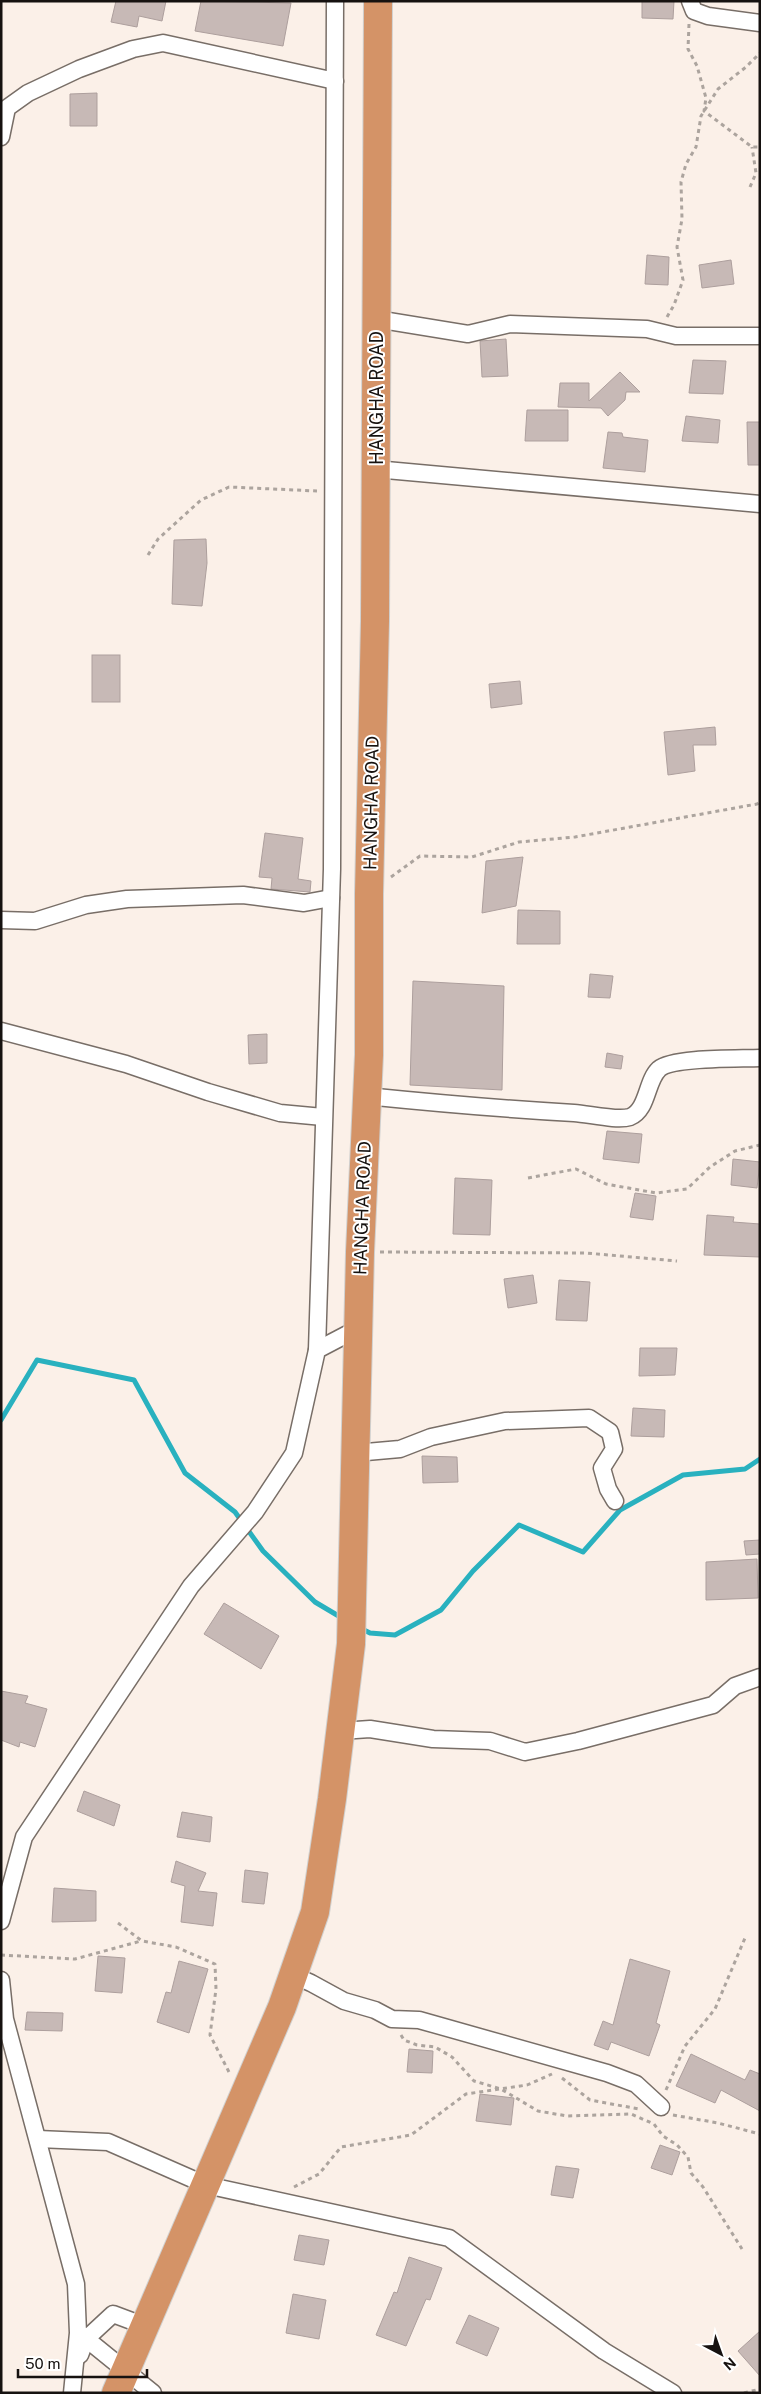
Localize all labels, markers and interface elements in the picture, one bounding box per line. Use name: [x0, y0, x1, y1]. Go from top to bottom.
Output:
street label: HANGHA ROAD: [366, 331, 387, 465]
street label: HANGHA ROAD: [359, 736, 383, 870]
street label: HANGHA ROAD: [349, 1141, 375, 1275]
north arrow: [696, 2329, 746, 2379]
scale bar: [18, 2346, 146, 2378]
text: N: [720, 2354, 739, 2373]
text: 50 m: [25, 2355, 60, 2372]

